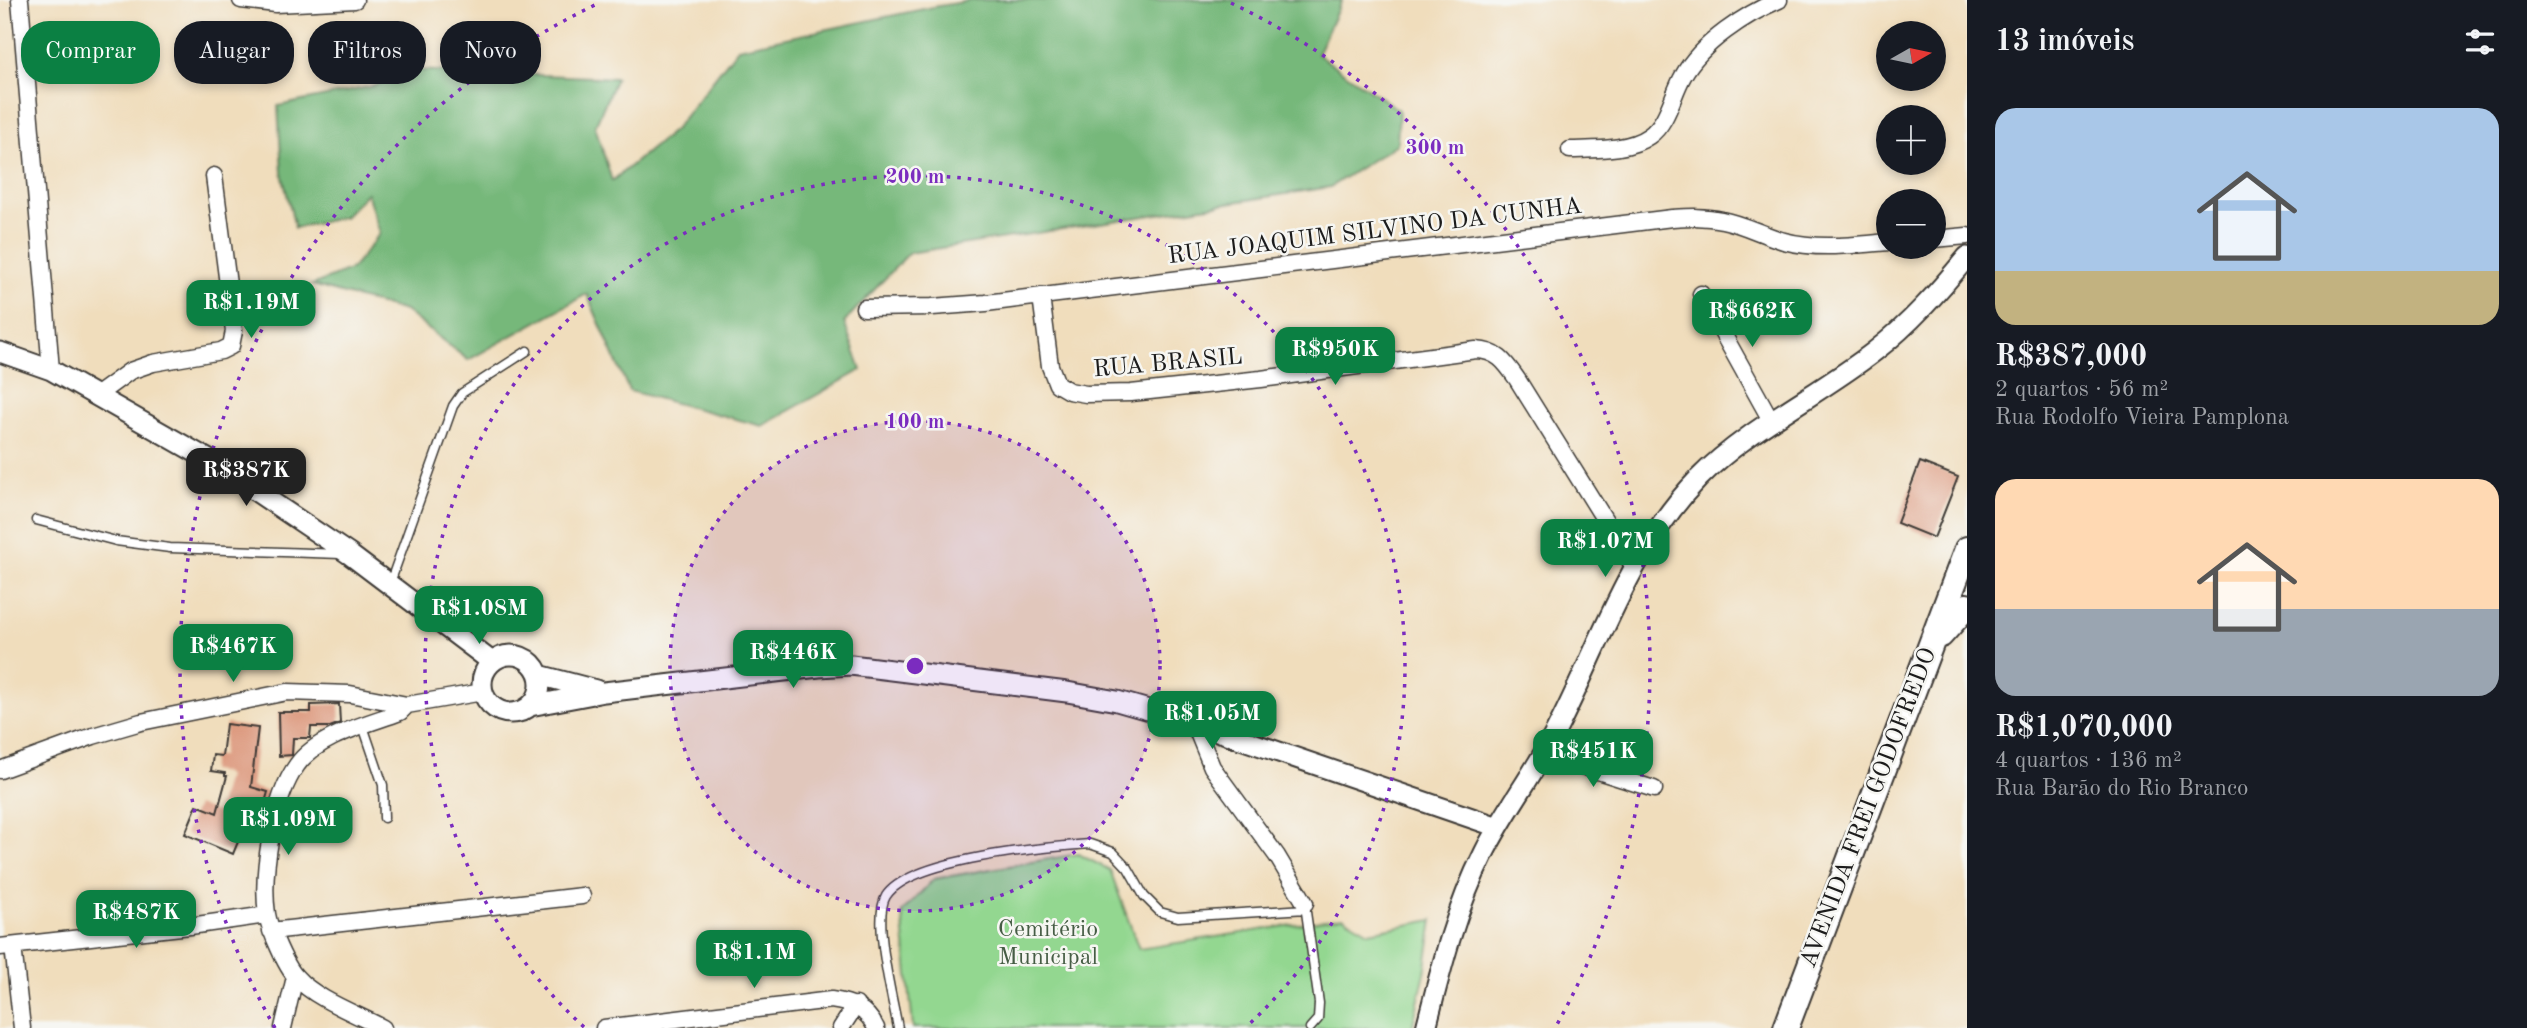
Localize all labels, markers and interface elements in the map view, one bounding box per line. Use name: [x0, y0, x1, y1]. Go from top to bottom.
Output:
chip: Comprar: [21, 21, 160, 84]
chip: Alugar: [174, 21, 294, 84]
chip: Filtros: [308, 21, 426, 84]
chip: Novo: [440, 21, 541, 84]
north arrow: [1876, 21, 1946, 91]
map controls: [1876, 21, 1946, 259]
icon: filters: [2461, 23, 2499, 61]
text: 13 imóveis: [1995, 27, 2134, 57]
button: +: [1876, 105, 1946, 175]
text: 300 m: [1405, 138, 1465, 159]
icon: home: [2184, 153, 2310, 279]
text: 200 m: [885, 167, 945, 188]
button: −: [1876, 189, 1946, 259]
street label: RUA JOAQUIM SILVINO DA CUNHA: [1167, 195, 1583, 269]
pin: R$1.19M: [186, 280, 316, 340]
pin: R$662K: [1695, 290, 1809, 349]
text: R$1.19M: [202, 291, 300, 314]
text: R$662K: [1708, 300, 1796, 323]
pin: R$950K: [1278, 328, 1392, 387]
text: R$950K: [1291, 338, 1379, 361]
text: R$387,000: [1995, 342, 2147, 372]
street label: RUA BRASIL: [1092, 345, 1244, 383]
text: 2 quartos · 56 m²: [1995, 378, 2168, 401]
text: Rua Rodolfo Vieira Pamplona: [1995, 406, 2289, 429]
text: 100 m: [885, 412, 945, 433]
pin: R$387K: [189, 448, 303, 508]
text: R$387K: [202, 459, 290, 482]
pin: R$1.07M: [1540, 520, 1670, 579]
icon: home: [2184, 524, 2310, 650]
text: R$1.07M: [1556, 530, 1654, 553]
pin: R$1.08M: [414, 586, 544, 646]
text: R$1.08M: [430, 597, 528, 620]
pin: R$467K: [176, 624, 290, 684]
pin: R$446K: [736, 630, 850, 690]
text: R$467K: [189, 635, 277, 658]
text: R$446K: [749, 641, 837, 664]
street label: AVENIDA FREI GODOFREDO: [1797, 645, 1941, 971]
centre of rings: [903, 654, 927, 678]
pin: R$1.05M: [1147, 692, 1277, 751]
text: R$1.05M: [1163, 702, 1261, 725]
text: R$1,070,000: [1995, 713, 2173, 743]
pin: R$451K: [1536, 730, 1650, 789]
text: R$451K: [1549, 740, 1637, 763]
text: 4 quartos · 136 m²: [1995, 749, 2182, 772]
text: Rua Barão do Rio Branco: [1995, 777, 2248, 800]
pin: R$1.09M: [223, 798, 353, 857]
text: R$1.09M: [239, 808, 337, 831]
pin: R$487K: [79, 890, 193, 950]
text: R$487K: [92, 901, 180, 924]
park label: Cemitério Municipal: [998, 918, 1098, 970]
pin: R$1.1M: [697, 930, 811, 990]
text: R$1.1M: [712, 941, 796, 964]

